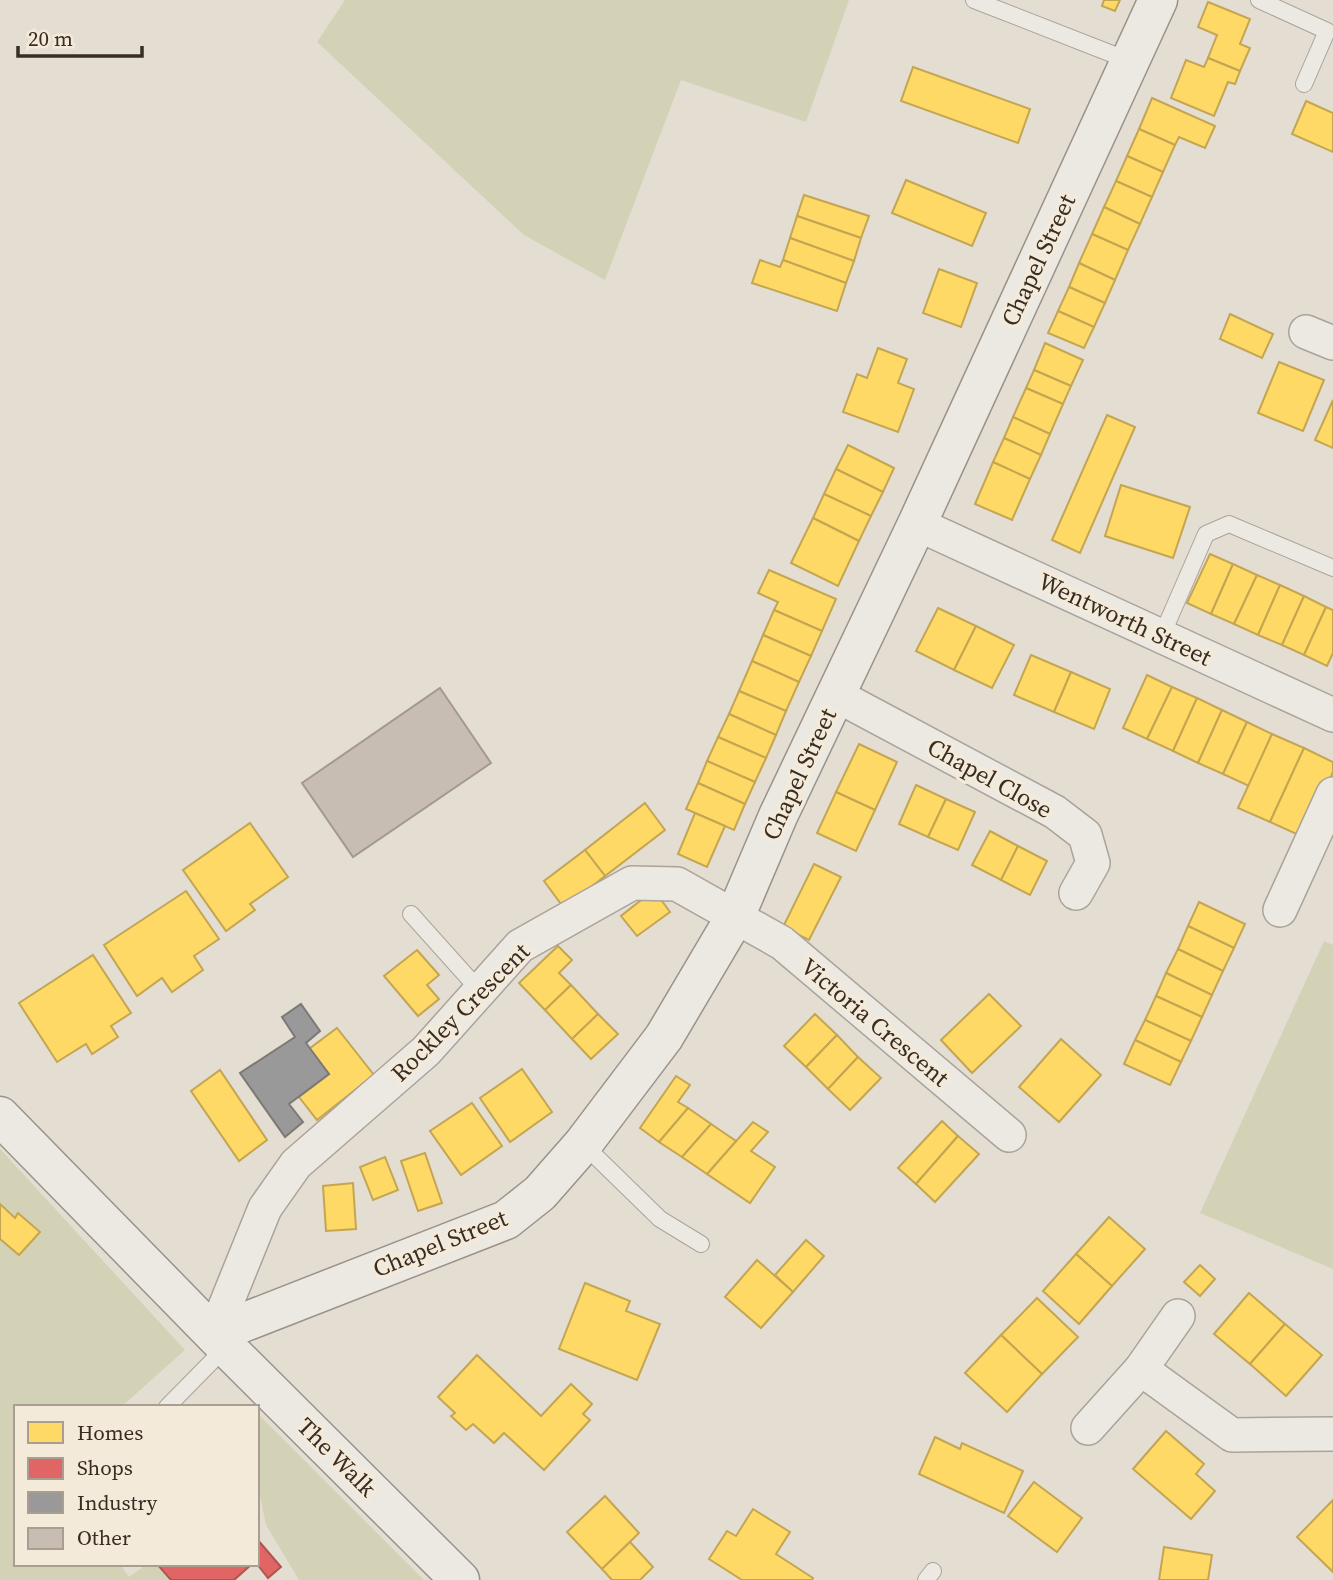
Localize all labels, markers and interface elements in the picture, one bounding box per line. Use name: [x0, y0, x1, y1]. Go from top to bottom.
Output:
scale bar: [18, 14, 142, 58]
text: 20 m: [28, 24, 73, 53]
street label: Chapel Street: [993, 188, 1083, 331]
street label: Wentworth Street: [1033, 564, 1217, 674]
street label: Chapel Street: [754, 702, 844, 845]
street label: Chapel Close: [922, 730, 1058, 826]
street label: Rockley Crescent: [383, 935, 537, 1089]
street label: Victoria Crescent: [794, 950, 956, 1094]
street label: Chapel Street: [368, 1201, 512, 1285]
legend: [14, 1405, 259, 1566]
street label: The Walk: [290, 1410, 385, 1505]
text: Homes: [77, 1418, 143, 1447]
text: Shops: [77, 1453, 133, 1482]
text: Industry: [77, 1488, 157, 1517]
text: Other: [77, 1523, 131, 1552]

